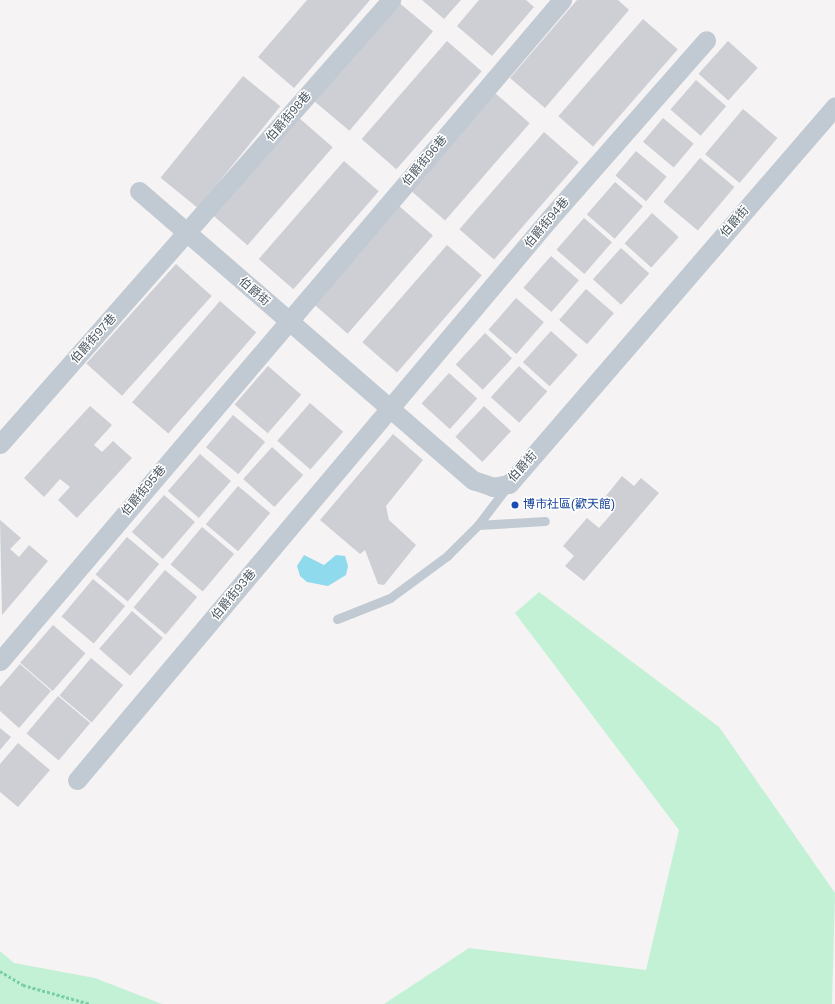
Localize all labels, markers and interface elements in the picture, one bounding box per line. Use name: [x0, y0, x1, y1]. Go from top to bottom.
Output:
street label: 伯爵街98巷: [263, 89, 315, 145]
street label: 伯爵街96巷: [400, 133, 450, 189]
street label: 伯爵街94巷: [522, 195, 572, 251]
street label: 伯爵街: [718, 204, 752, 240]
street label: 伯爵街: [236, 275, 272, 309]
street label: 伯爵街97巷: [68, 311, 120, 367]
street label: 伯爵街: [506, 449, 540, 485]
street label: 伯爵街95巷: [119, 463, 169, 519]
place label: 博市社區(歡天館): [523, 498, 615, 512]
marker: 博市社區(歡天館): [510, 500, 520, 510]
street label: 伯爵街93巷: [209, 567, 259, 623]

